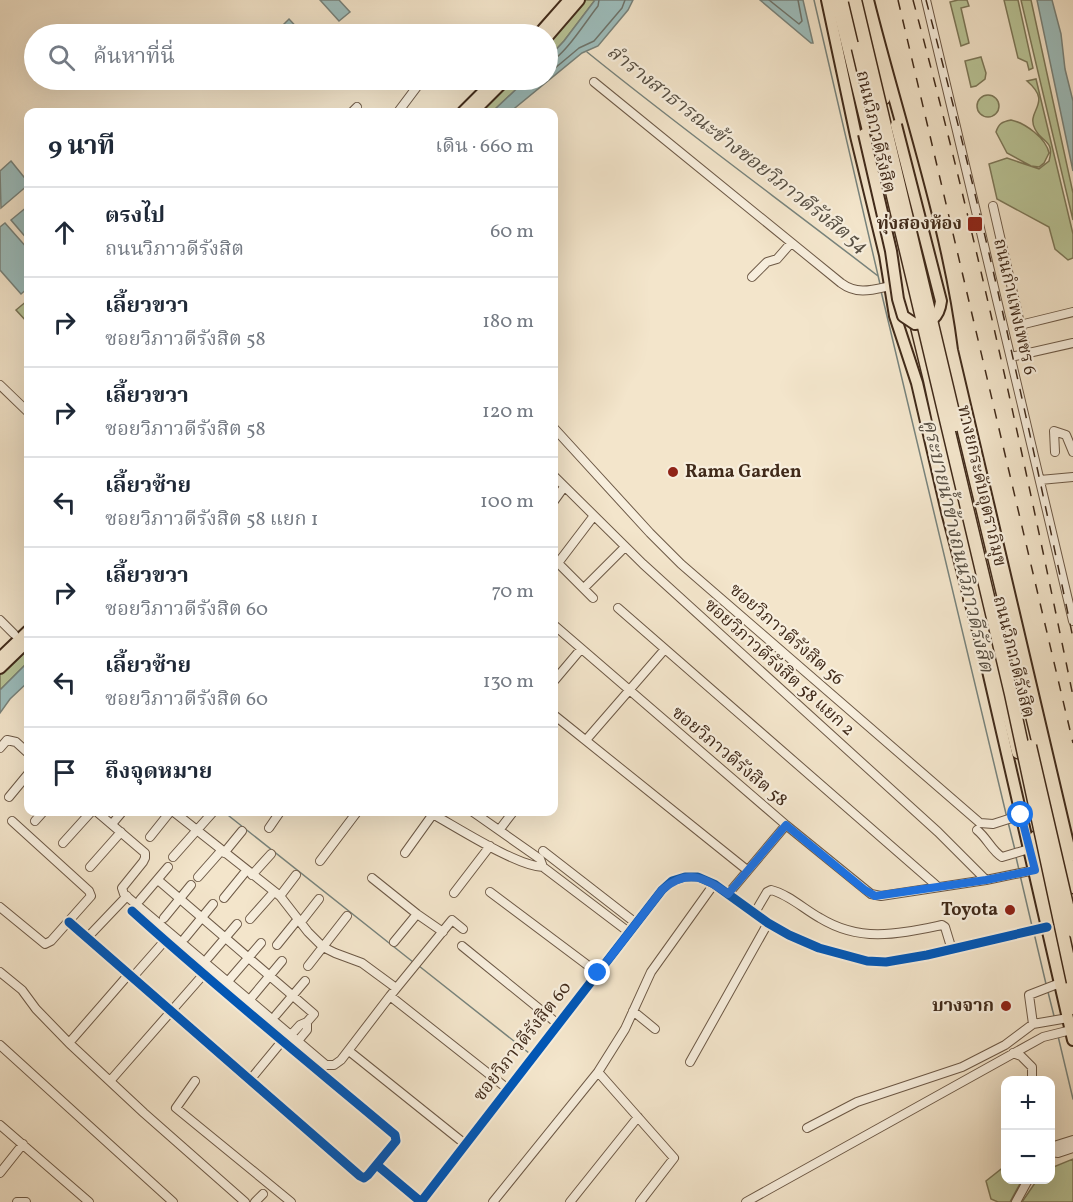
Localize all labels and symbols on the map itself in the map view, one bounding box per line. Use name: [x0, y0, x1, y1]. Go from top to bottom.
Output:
water label: ลำรางสาธารณะข้างซอยวิภาวดีรังสิต 54: [601, 39, 873, 261]
street label: ถนนวิภาวดีรังสิต: [849, 68, 901, 196]
place label: ทุ่งสองห้อง: [877, 212, 962, 237]
marker: ทุ่งสองห้อง: [966, 215, 984, 233]
street label: ถนนกำแพงเพชร 6: [986, 236, 1042, 378]
street label: ทางยกระดับอุตราภิมุข: [950, 403, 1012, 569]
water label: คูระบายน้ำข้างถนนวิภาวดีรังสิต: [914, 416, 1003, 676]
place label: Rama Garden: [685, 460, 802, 485]
marker: Rama Garden: [666, 465, 680, 479]
street label: ซอยวิภาวดีรังสิต 56: [723, 578, 849, 692]
street label: ถนนวิภาวดีรังสิต: [986, 593, 1040, 721]
street label: ซอยวิภาวดีรังสิต 58 แยก 2: [698, 594, 860, 742]
street label: ซอยวิภาวดีรังสิต 58: [666, 701, 792, 813]
route start: [1007, 801, 1033, 827]
place label: Toyota: [941, 898, 998, 923]
marker: Toyota: [1003, 903, 1017, 917]
route end: [584, 959, 610, 985]
street label: ซอยวิภาวดีรังสิต 60: [468, 976, 578, 1108]
place label: บางจาก: [932, 994, 994, 1019]
marker: บางจาก: [999, 999, 1013, 1013]

